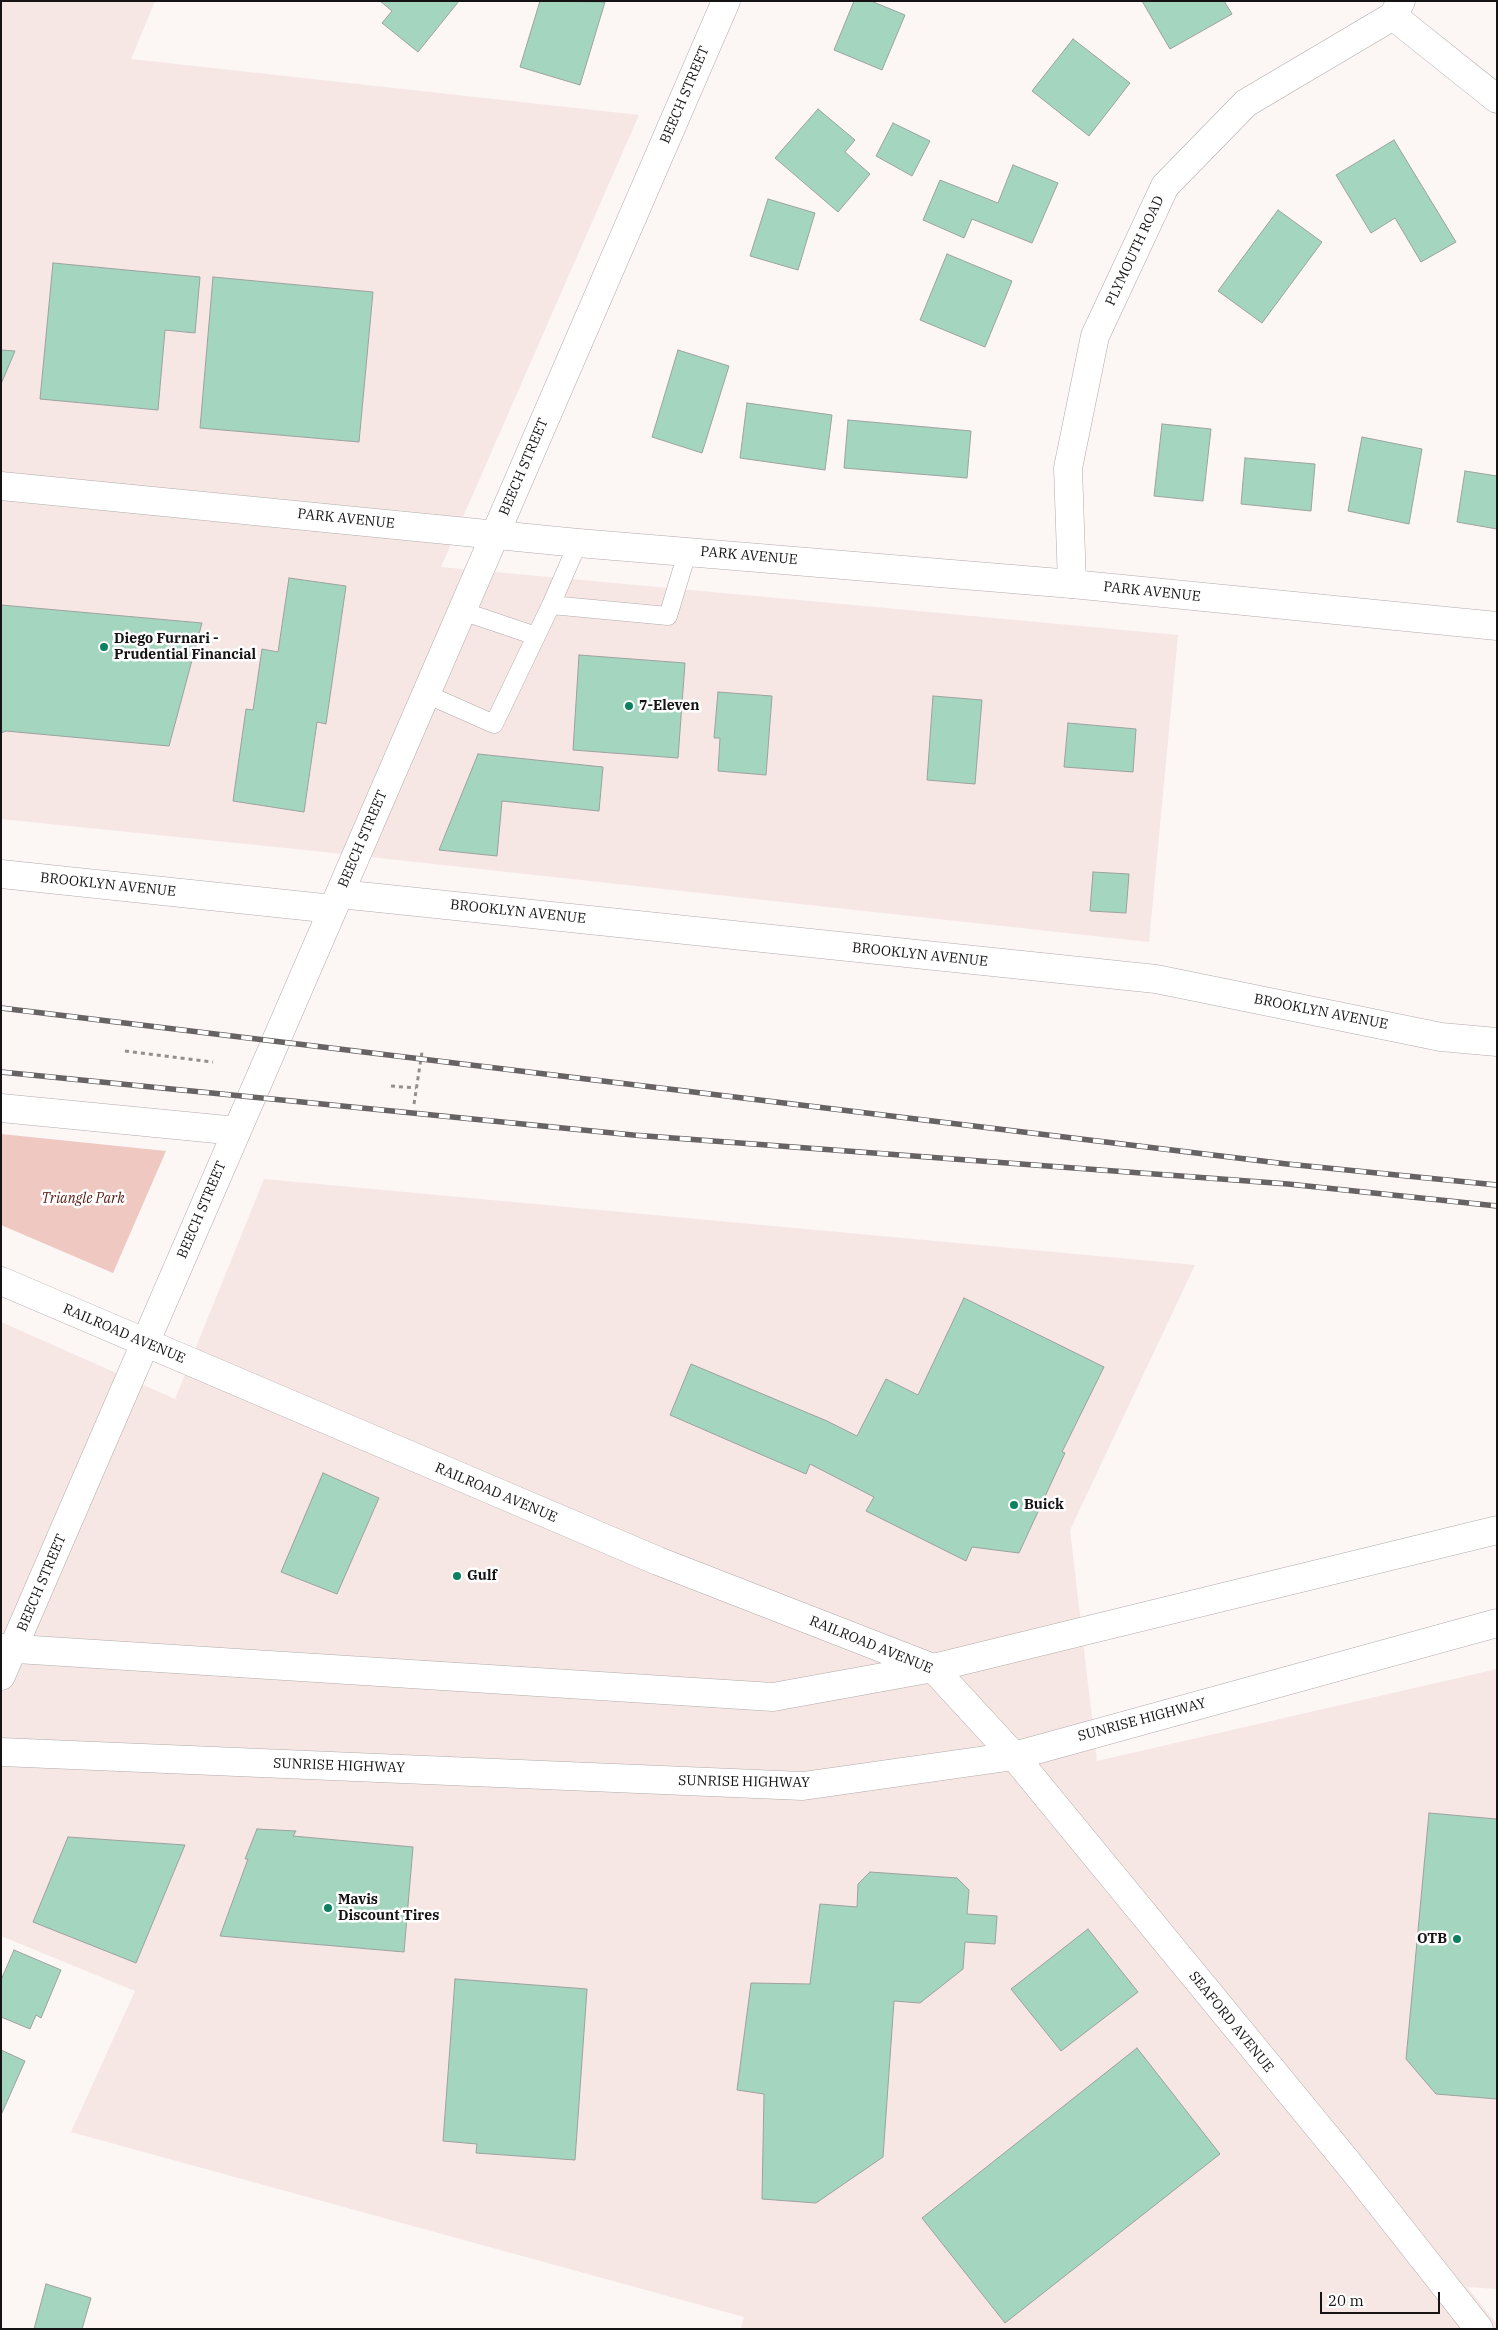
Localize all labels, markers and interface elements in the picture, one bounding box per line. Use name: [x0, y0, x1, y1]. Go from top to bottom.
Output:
street label: BEECH STREET: [657, 44, 713, 146]
street label: PLYMOUTH ROAD: [1102, 193, 1168, 309]
street label: BEECH STREET: [496, 416, 552, 518]
street label: PARK AVENUE: [297, 506, 395, 532]
street label: PARK AVENUE: [700, 543, 798, 569]
street label: PARK AVENUE: [1103, 579, 1201, 605]
place label: Diego Furnari - Prudential Financial: [114, 631, 256, 664]
marker: Diego Furnari - Prudential Financial: [98, 641, 110, 653]
place label: 7-Eleven: [639, 698, 699, 714]
marker: 7-Eleven: [623, 700, 635, 712]
street label: BEECH STREET: [335, 788, 391, 890]
street label: BROOKLYN AVENUE: [39, 870, 177, 900]
street label: BROOKLYN AVENUE: [449, 897, 587, 927]
street label: BROOKLYN AVENUE: [851, 940, 989, 970]
street label: BROOKLYN AVENUE: [1252, 991, 1390, 1033]
street label: BEECH STREET: [174, 1159, 230, 1261]
park label: Triangle Park: [41, 1191, 125, 1207]
street label: RAILROAD AVENUE: [60, 1301, 188, 1367]
street label: RAILROAD AVENUE: [432, 1460, 560, 1526]
place label: Buick: [1024, 1497, 1064, 1513]
marker: Buick: [1008, 1499, 1020, 1511]
street label: BEECH STREET: [14, 1532, 70, 1634]
place label: Gulf: [467, 1568, 497, 1584]
marker: Gulf: [451, 1570, 463, 1582]
street label: RAILROAD AVENUE: [807, 1613, 935, 1677]
street label: SUNRISE HIGHWAY: [1076, 1695, 1208, 1745]
street label: SUNRISE HIGHWAY: [273, 1755, 405, 1777]
street label: SUNRISE HIGHWAY: [678, 1772, 810, 1792]
place label: Mavis Discount Tires: [338, 1892, 439, 1924]
marker: Mavis Discount Tires: [322, 1902, 334, 1914]
place label: OTB: [1417, 1931, 1447, 1947]
marker: OTB: [1451, 1933, 1463, 1945]
street label: SEAFORD AVENUE: [1185, 1968, 1277, 2076]
scale bar: [1323, 2282, 1443, 2314]
text: 20 m: [1328, 2291, 1364, 2310]

